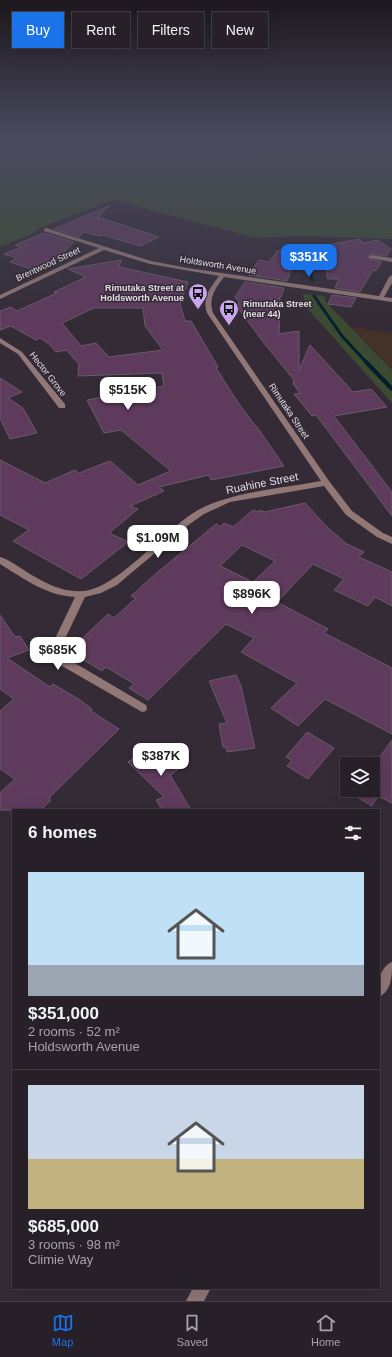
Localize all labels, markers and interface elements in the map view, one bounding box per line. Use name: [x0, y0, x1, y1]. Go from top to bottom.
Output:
chip: Buy: [12, 12, 64, 48]
chip: Rent: [72, 12, 130, 48]
chip: Filters: [138, 12, 204, 48]
chip: New: [212, 12, 268, 48]
pin: $351K: [281, 244, 337, 278]
street label: Brentwood Street: [14, 245, 82, 283]
text: $351K: [290, 249, 328, 264]
street label: Holdsworth Avenue: [179, 254, 257, 276]
bus stop icon: Rimutaka Street at Holdsworth Avenue: [187, 282, 209, 310]
place label: Rimutaka Street at Holdsworth Avenue: [100, 283, 184, 303]
bus stop icon: Rimutaka Street (near 44): [218, 298, 240, 326]
place label: Rimutaka Street (near 44): [243, 299, 312, 319]
street label: Hector Grove: [28, 350, 68, 398]
pin: $515K: [100, 377, 156, 411]
street label: Rimutaka Street: [267, 381, 311, 441]
text: $515K: [109, 382, 147, 397]
street label: Ruahine Street: [225, 470, 299, 496]
pin: $1.09M: [125, 525, 191, 559]
text: $1.09M: [136, 530, 180, 545]
pin: $896K: [224, 581, 280, 615]
text: $896K: [233, 586, 271, 601]
pin: $685K: [30, 637, 86, 671]
text: $685K: [39, 642, 77, 657]
pin: $387K: [133, 743, 189, 777]
text: $387K: [142, 748, 180, 763]
map controls: [340, 757, 380, 797]
button: layers: [340, 757, 380, 797]
icon: filters: [342, 822, 364, 844]
text: 6 homes: [28, 823, 97, 842]
icon: home: [160, 898, 232, 970]
text: $351,000: [28, 1004, 99, 1023]
text: 2 rooms · 52 m²: [28, 1024, 120, 1039]
text: Holdsworth Avenue: [28, 1039, 140, 1054]
icon: home: [160, 1111, 232, 1183]
text: $685,000: [28, 1217, 99, 1236]
text: 3 rooms · 98 m²: [28, 1237, 120, 1252]
text: Climie Way: [28, 1252, 93, 1267]
tab: Map: [52, 1312, 74, 1348]
tab: Saved: [177, 1312, 208, 1348]
tab: Home: [311, 1312, 340, 1348]

